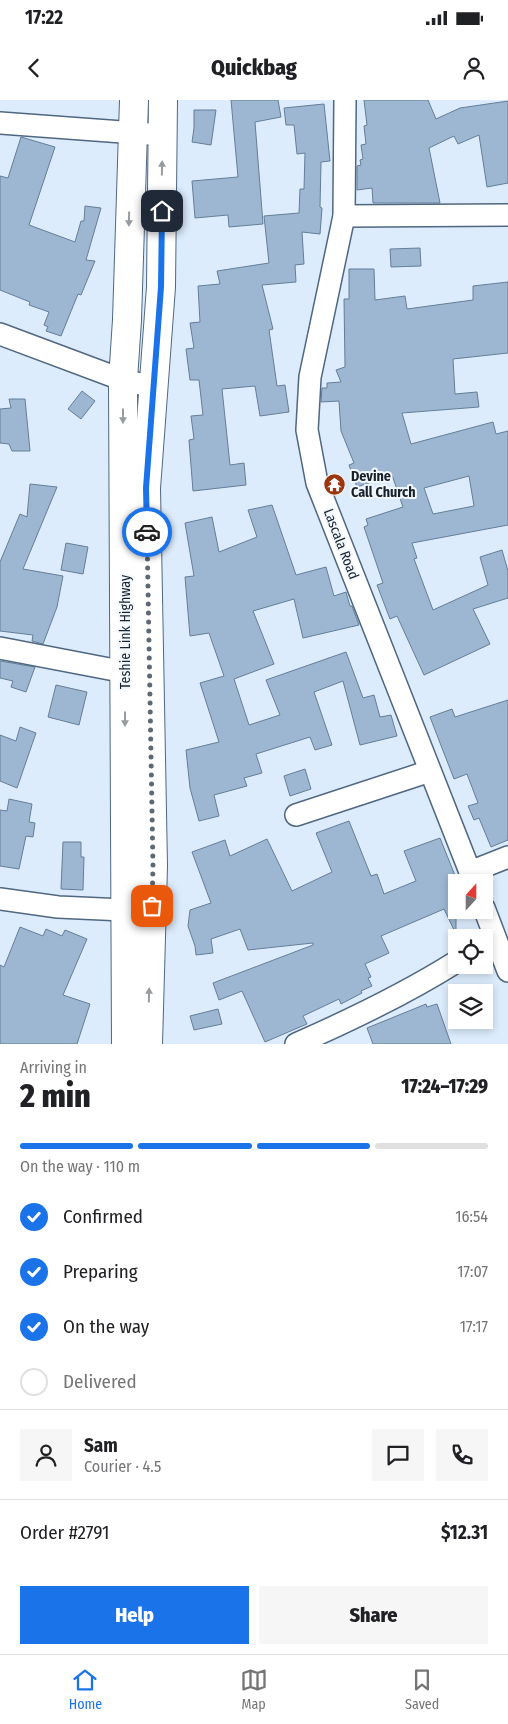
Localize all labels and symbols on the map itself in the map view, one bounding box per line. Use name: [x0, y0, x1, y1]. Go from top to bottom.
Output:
one-way arrow: [158, 160, 166, 176]
pin: [141, 190, 183, 232]
one-way arrow: [125, 211, 133, 227]
one-way arrow: [119, 408, 127, 424]
place label: Devine Call Church: [351, 468, 416, 501]
temple icon: Devine Call Church: [323, 472, 347, 496]
street label: Lascala Road: [320, 506, 362, 582]
courier: [122, 507, 172, 557]
street label: Teshie Link Highway: [117, 574, 134, 689]
one-way arrow: [121, 711, 129, 727]
north arrow: [448, 874, 492, 919]
pin: [131, 885, 173, 927]
one-way arrow: [145, 987, 153, 1003]

